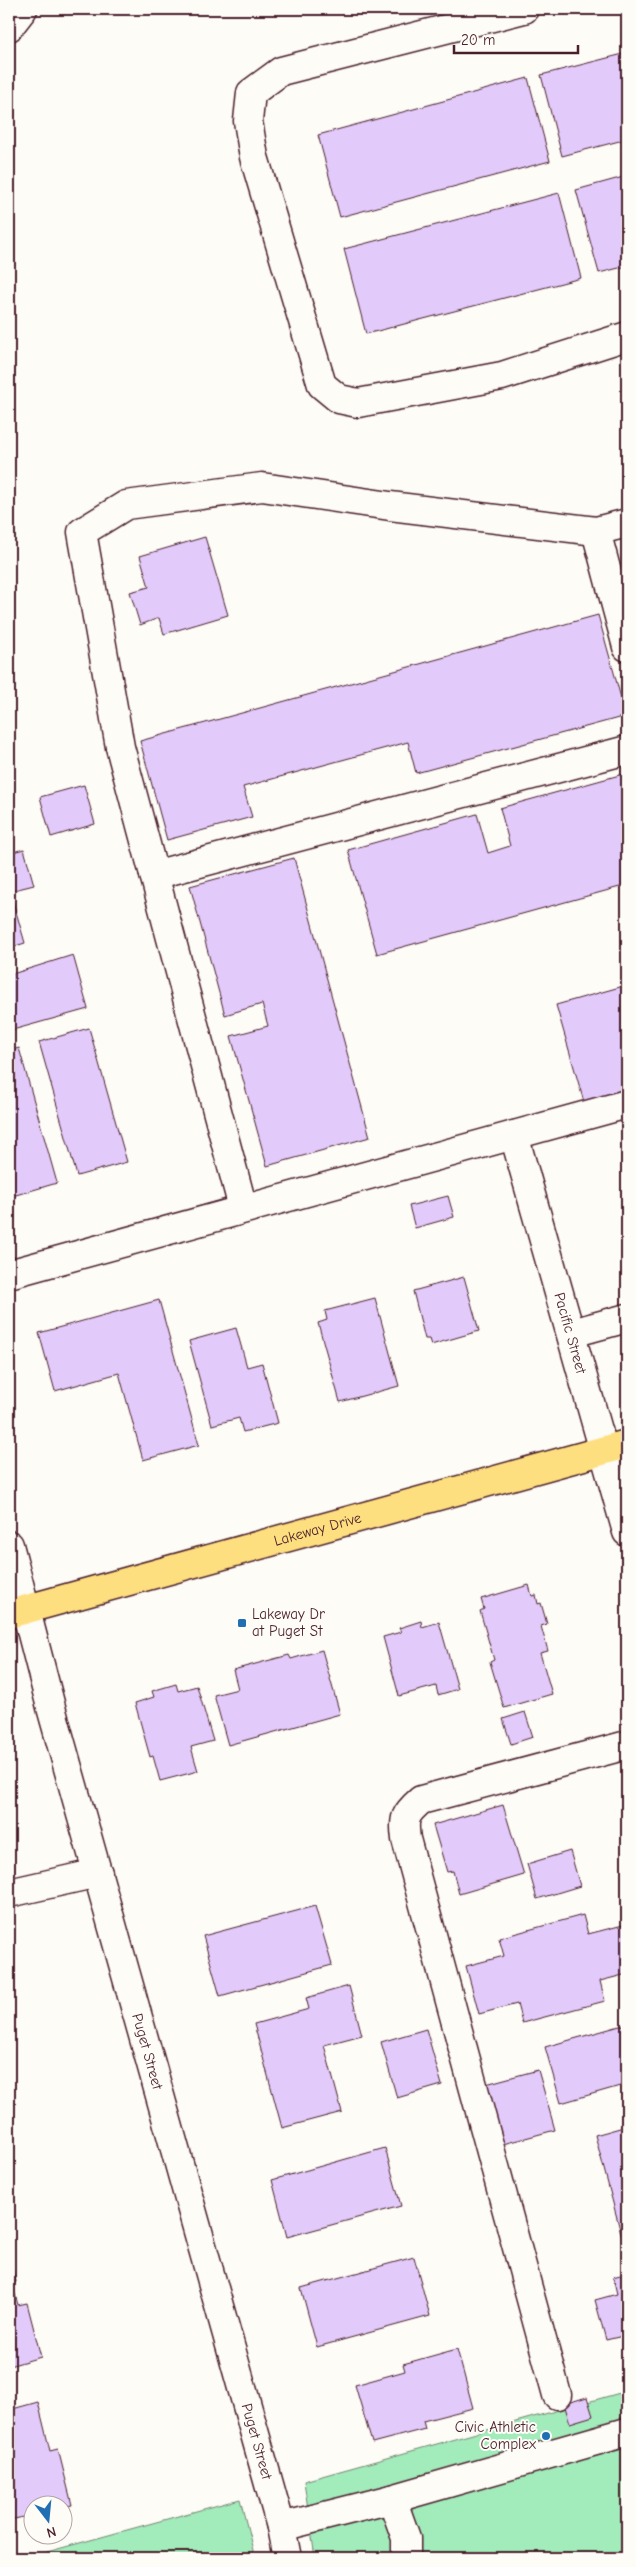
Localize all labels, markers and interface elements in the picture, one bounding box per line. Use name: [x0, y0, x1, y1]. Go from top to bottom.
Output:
scale bar: [454, 22, 577, 54]
text: 20 m: [461, 31, 495, 49]
street label: Pacific Street: [550, 1290, 591, 1376]
street label: Lakeway Drive: [272, 1508, 364, 1550]
place label: Lakeway Dr at Puget St: [252, 1605, 325, 1640]
marker: Lakeway Dr at Puget St: [236, 1617, 248, 1629]
street label: Puget Street: [128, 2011, 167, 2092]
street label: Puget Street: [238, 2401, 276, 2482]
place label: Civic Athletic Complex: [455, 2418, 537, 2453]
marker: Civic Athletic Complex: [540, 2430, 552, 2442]
north arrow: [22, 2494, 72, 2544]
text: N: [45, 2523, 58, 2541]

